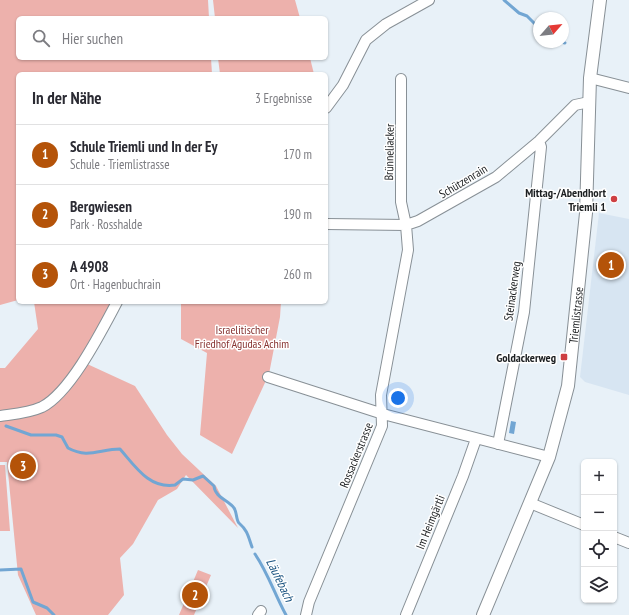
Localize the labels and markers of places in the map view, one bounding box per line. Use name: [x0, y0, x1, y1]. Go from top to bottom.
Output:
place label: Mittag-/Abendhort Triemli 1: [525, 185, 606, 214]
marker: Mittag-/Abendhort Triemli 1: [609, 194, 619, 204]
pin: 1: [598, 250, 624, 280]
place label: Goldackerweg: [496, 350, 556, 365]
marker: Goldackerweg: [559, 352, 569, 362]
pin: 3: [10, 451, 36, 481]
pin: 2: [182, 580, 208, 610]

